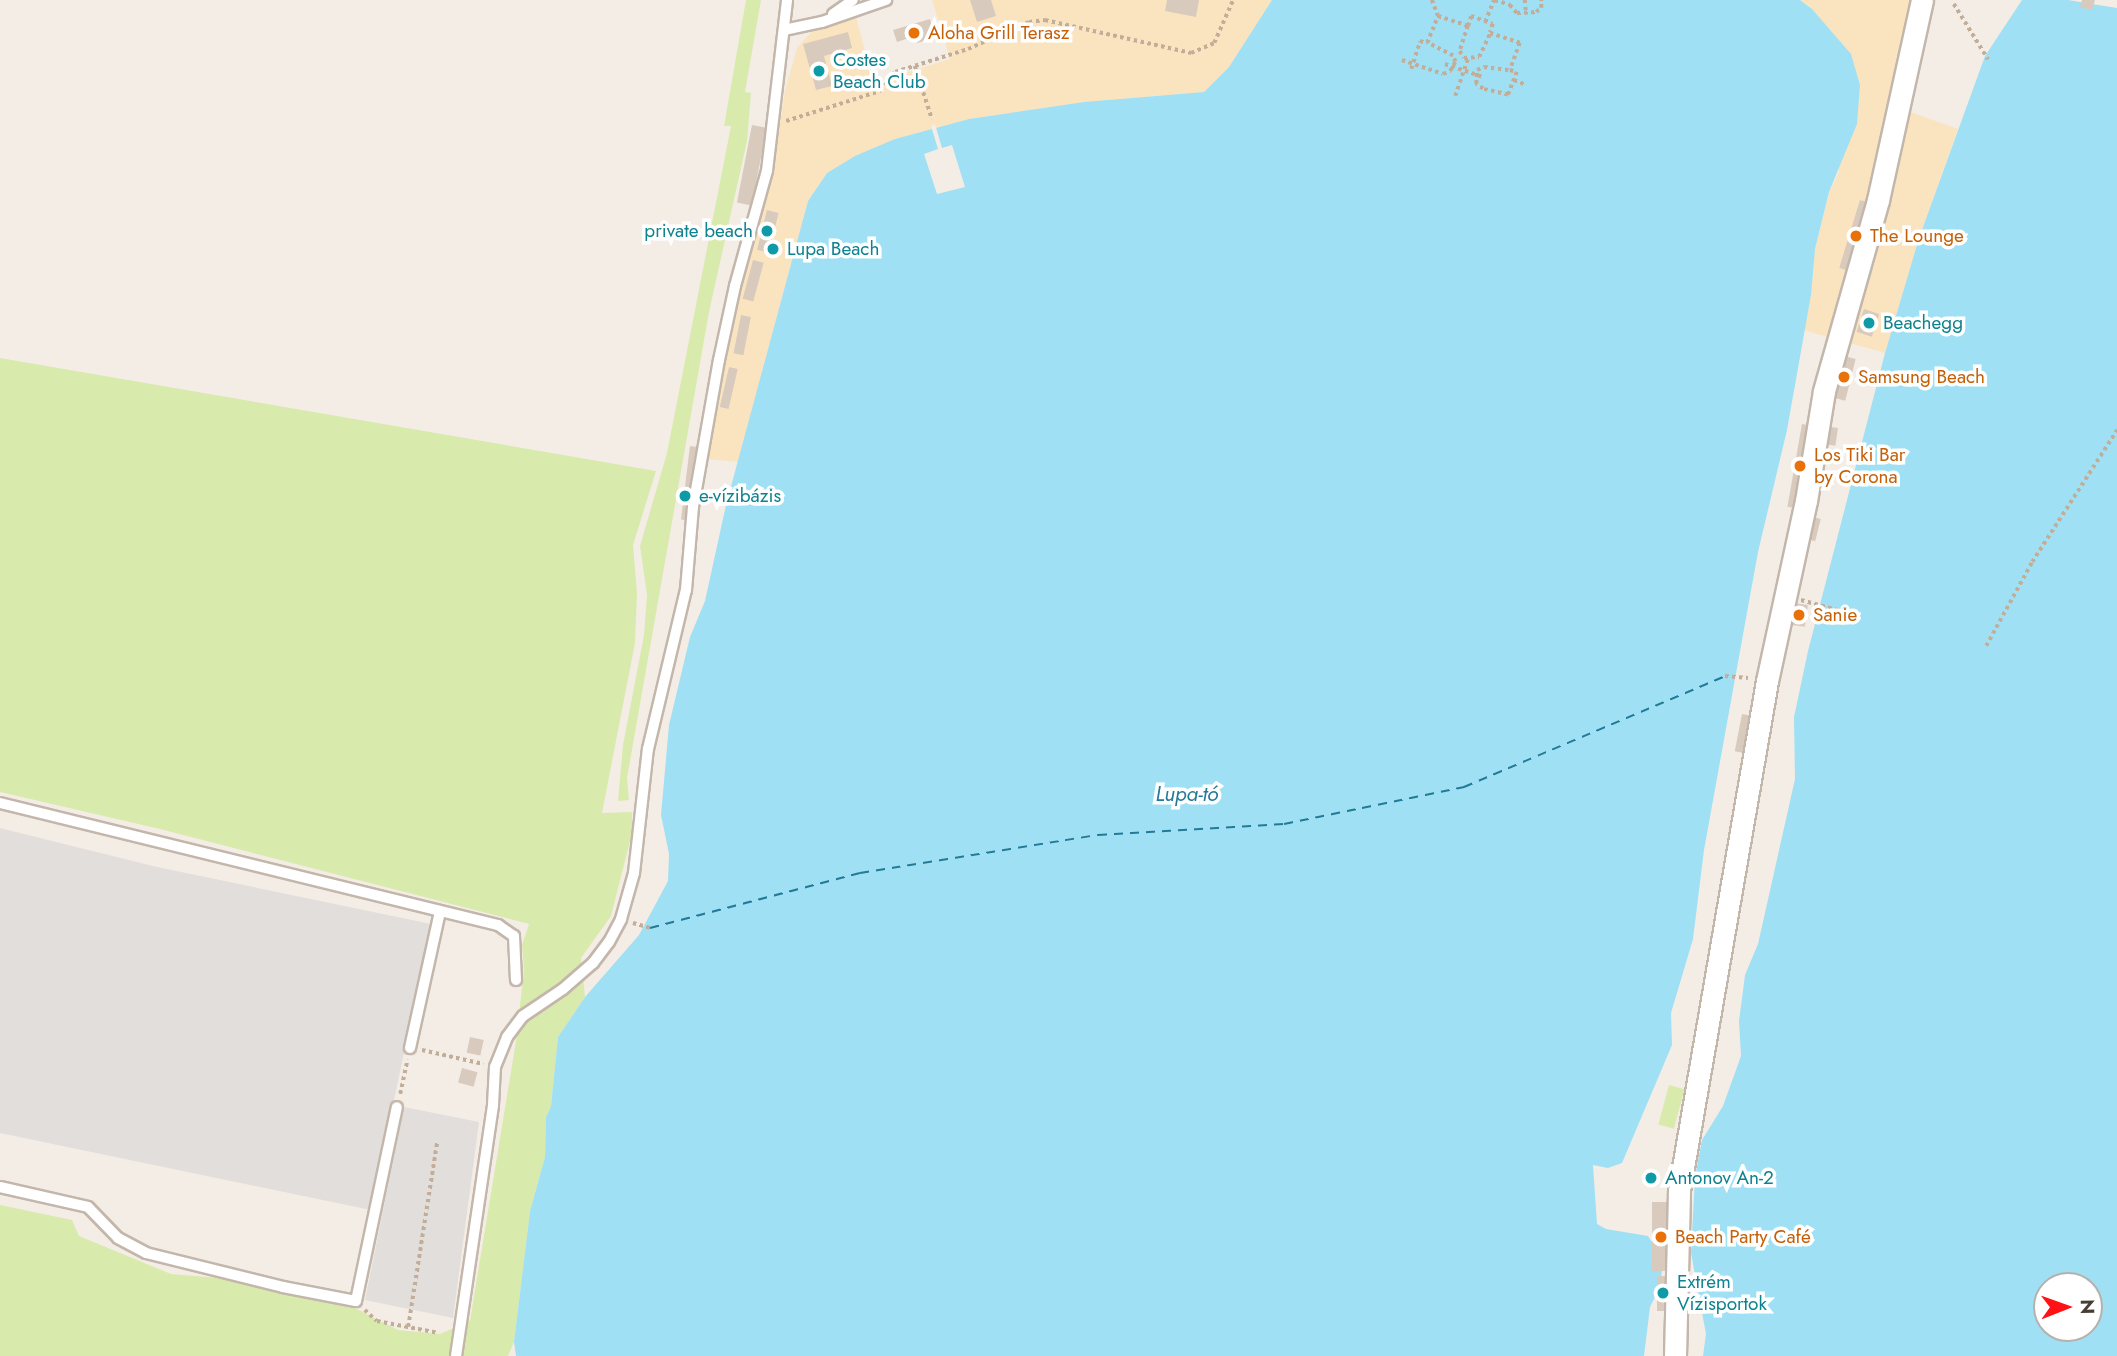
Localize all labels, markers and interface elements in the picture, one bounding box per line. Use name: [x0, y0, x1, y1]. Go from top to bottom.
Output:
place label: Aloha Grill Terasz: [928, 22, 1069, 44]
marker: Aloha Grill Terasz: [906, 25, 922, 41]
place label: Costes Beach Club: [833, 49, 925, 93]
marker: Costes Beach Club: [811, 63, 827, 79]
place label: private beach: [644, 220, 753, 242]
marker: private beach: [759, 223, 775, 239]
place label: The Lounge: [1870, 225, 1964, 247]
marker: The Lounge: [1848, 228, 1864, 244]
place label: Lupa Beach: [787, 238, 879, 260]
marker: Lupa Beach: [765, 241, 781, 257]
place label: Beachegg: [1883, 312, 1963, 334]
marker: Beachegg: [1861, 315, 1877, 331]
place label: Samsung Beach: [1858, 366, 1985, 388]
marker: Samsung Beach: [1836, 369, 1852, 385]
place label: Los Tiki Bar by Corona: [1814, 444, 1905, 488]
marker: Los Tiki Bar by Corona: [1792, 458, 1808, 474]
place label: e-vízibázis: [699, 485, 781, 507]
marker: e-vízibázis: [677, 488, 693, 504]
place label: Sanie: [1813, 604, 1857, 626]
marker: Sanie: [1791, 607, 1807, 623]
water label: Lupa-tó: [1156, 781, 1218, 807]
place label: Antonov An-2: [1665, 1167, 1774, 1189]
marker: Antonov An-2: [1643, 1170, 1659, 1186]
place label: Beach Party Café: [1675, 1226, 1811, 1248]
marker: Beach Party Café: [1653, 1229, 1669, 1245]
place label: Extrém Vízisportok: [1677, 1271, 1767, 1315]
north arrow: [2033, 1272, 2103, 1342]
marker: Extrém Vízisportok: [1655, 1285, 1671, 1301]
text: N: [2074, 1299, 2101, 1314]

